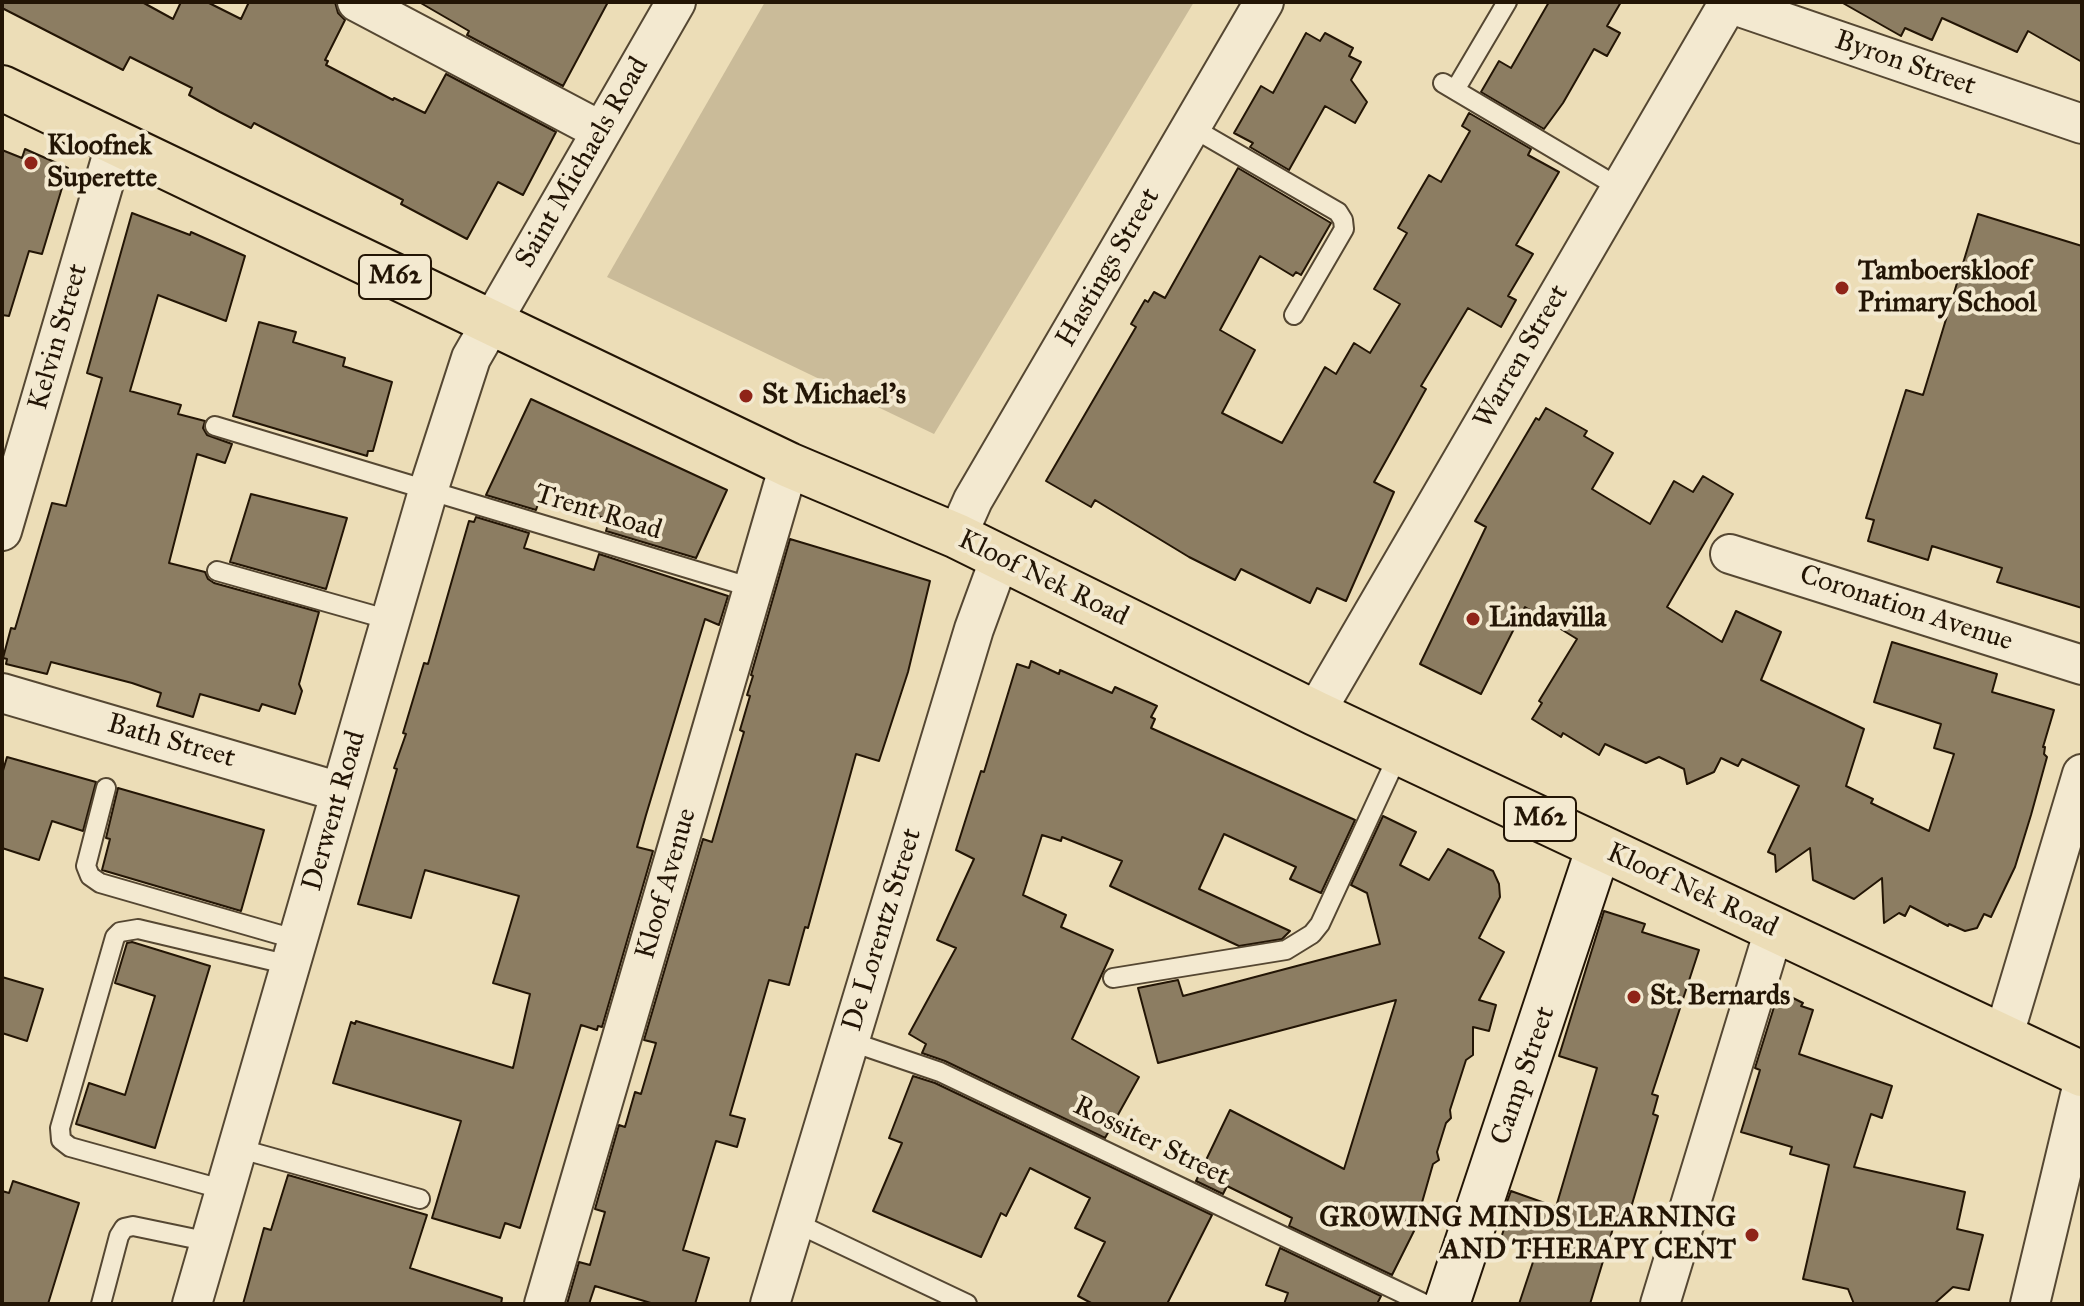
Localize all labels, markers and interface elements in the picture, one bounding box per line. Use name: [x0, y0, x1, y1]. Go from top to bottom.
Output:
street label: Byron Street: [1830, 24, 1980, 104]
street label: Saint Michaels Road: [509, 52, 657, 274]
place label: Kloofnek Superette: [47, 130, 157, 196]
marker: Kloofnek Superette: [22, 154, 40, 172]
street label: Hastings Street: [1050, 183, 1168, 353]
road number: M62: [359, 255, 431, 299]
place label: Tamboerskloof Primary School: [1858, 255, 2037, 321]
street label: Kelvin Street: [22, 260, 96, 414]
street label: Warren Street: [1467, 279, 1577, 435]
marker: Tamboerskloof Primary School: [1833, 279, 1851, 297]
place label: St Michael's: [762, 379, 906, 413]
marker: St Michael's: [737, 387, 755, 405]
street label: Trent Road: [530, 478, 666, 548]
street label: Kloof Nek Road: [953, 523, 1133, 635]
street label: Coronation Avenue: [1795, 559, 2017, 659]
place label: Lindavilla: [1489, 602, 1606, 636]
marker: Lindavilla: [1464, 610, 1482, 628]
street label: Bath Street: [103, 708, 239, 776]
street label: Derwent Road: [296, 727, 374, 895]
road number: M62: [1504, 797, 1576, 841]
street label: Kloof Avenue: [629, 805, 705, 963]
street label: De Lorentz Street: [836, 825, 930, 1035]
street label: Kloof Nek Road: [1601, 837, 1783, 945]
place label: St. Bernards: [1650, 980, 1790, 1014]
marker: St. Bernards: [1625, 988, 1643, 1006]
street label: Camp Street: [1485, 1002, 1563, 1150]
street label: Rossiter Street: [1067, 1090, 1235, 1194]
place label: GROWING MINDS LEARNING AND THERAPY CENT: [1319, 1202, 1736, 1268]
marker: GROWING MINDS LEARNING AND THERAPY CENT: [1743, 1226, 1761, 1244]

